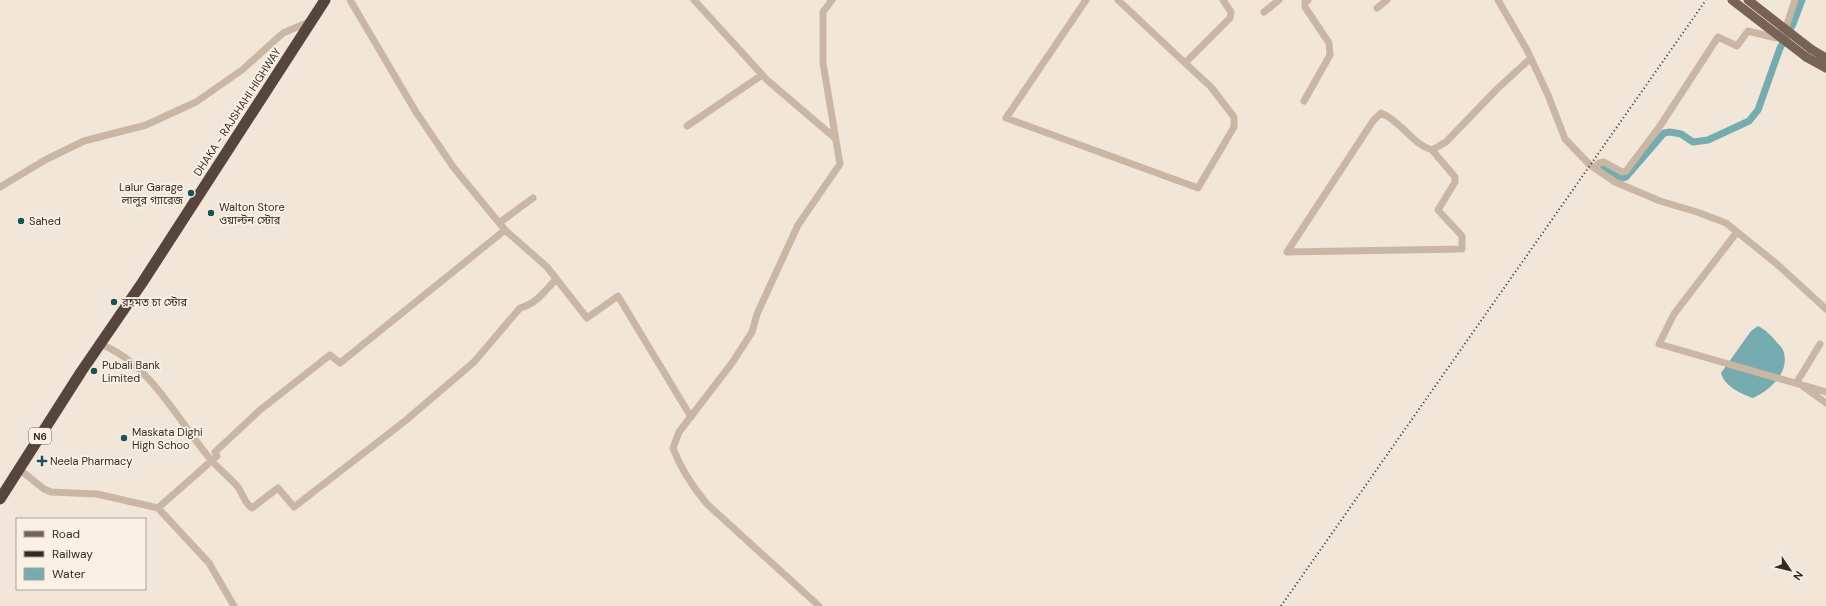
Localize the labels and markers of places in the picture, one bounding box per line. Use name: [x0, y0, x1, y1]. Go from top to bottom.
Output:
place label: Lalur Garage লালুর গ্যারেজ: [119, 180, 184, 207]
marker: Lalur Garage লালুর গ্যারেজ: [186, 188, 196, 198]
place label: Walton Store ওয়াল্টন স্টোর: [219, 200, 285, 227]
marker: Walton Store ওয়াল্টন স্টোর: [206, 208, 216, 218]
place label: Sahed: [29, 214, 61, 228]
marker: Sahed: [16, 216, 26, 226]
place label: রহমত চা স্টোর: [121, 295, 187, 309]
marker: রহমত চা স্টোর: [109, 297, 119, 307]
place label: Pubali Bank Limited: [102, 358, 161, 385]
marker: Pubali Bank Limited: [89, 366, 99, 376]
place label: Maskata Dighi High Schoo: [132, 425, 203, 452]
marker: Maskata Dighi High Schoo: [119, 433, 129, 443]
place label: Neela Pharmacy: [50, 454, 132, 468]
marker: Neela Pharmacy: [37, 456, 47, 466]

